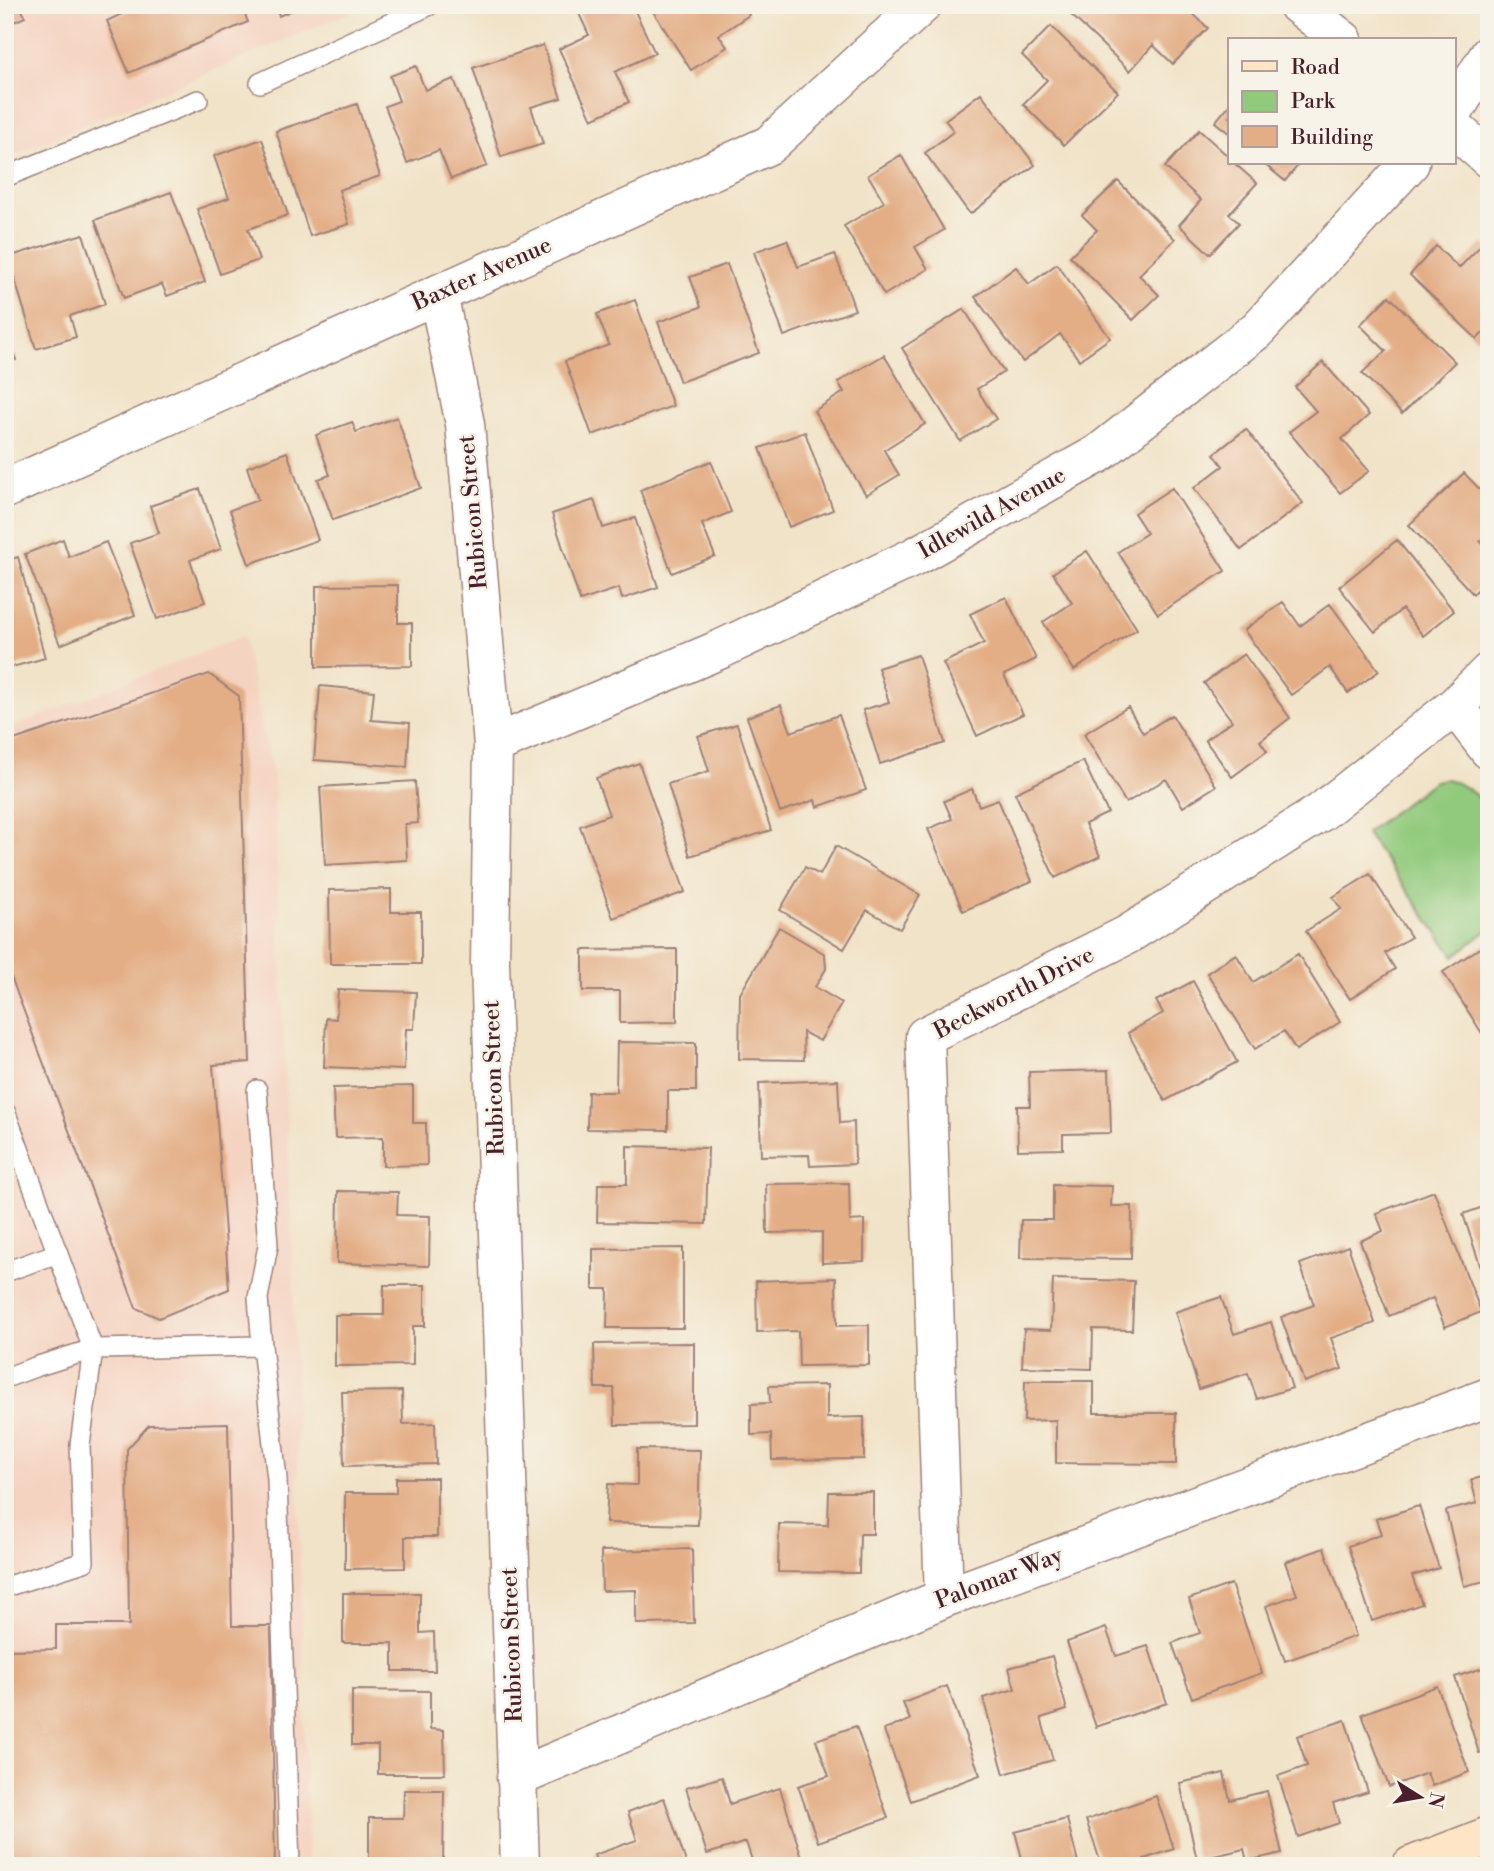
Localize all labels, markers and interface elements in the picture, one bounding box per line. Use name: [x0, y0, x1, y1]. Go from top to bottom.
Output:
legend: [1228, 38, 1456, 164]
text: Road: [1291, 55, 1340, 81]
text: Park: [1291, 89, 1336, 115]
text: Building: [1290, 125, 1373, 151]
street label: Baxter Avenue: [407, 231, 556, 318]
street label: Rubicon Street: [452, 433, 494, 591]
street label: Idlewild Avenue: [913, 461, 1071, 565]
street label: Beckworth Drive: [928, 941, 1099, 1046]
street label: Rubicon Street: [477, 1000, 511, 1156]
street label: Palomar Way: [931, 1541, 1068, 1615]
street label: Rubicon Street: [495, 1567, 529, 1723]
north arrow: [1386, 1762, 1456, 1832]
text: N: [1422, 1790, 1449, 1810]

